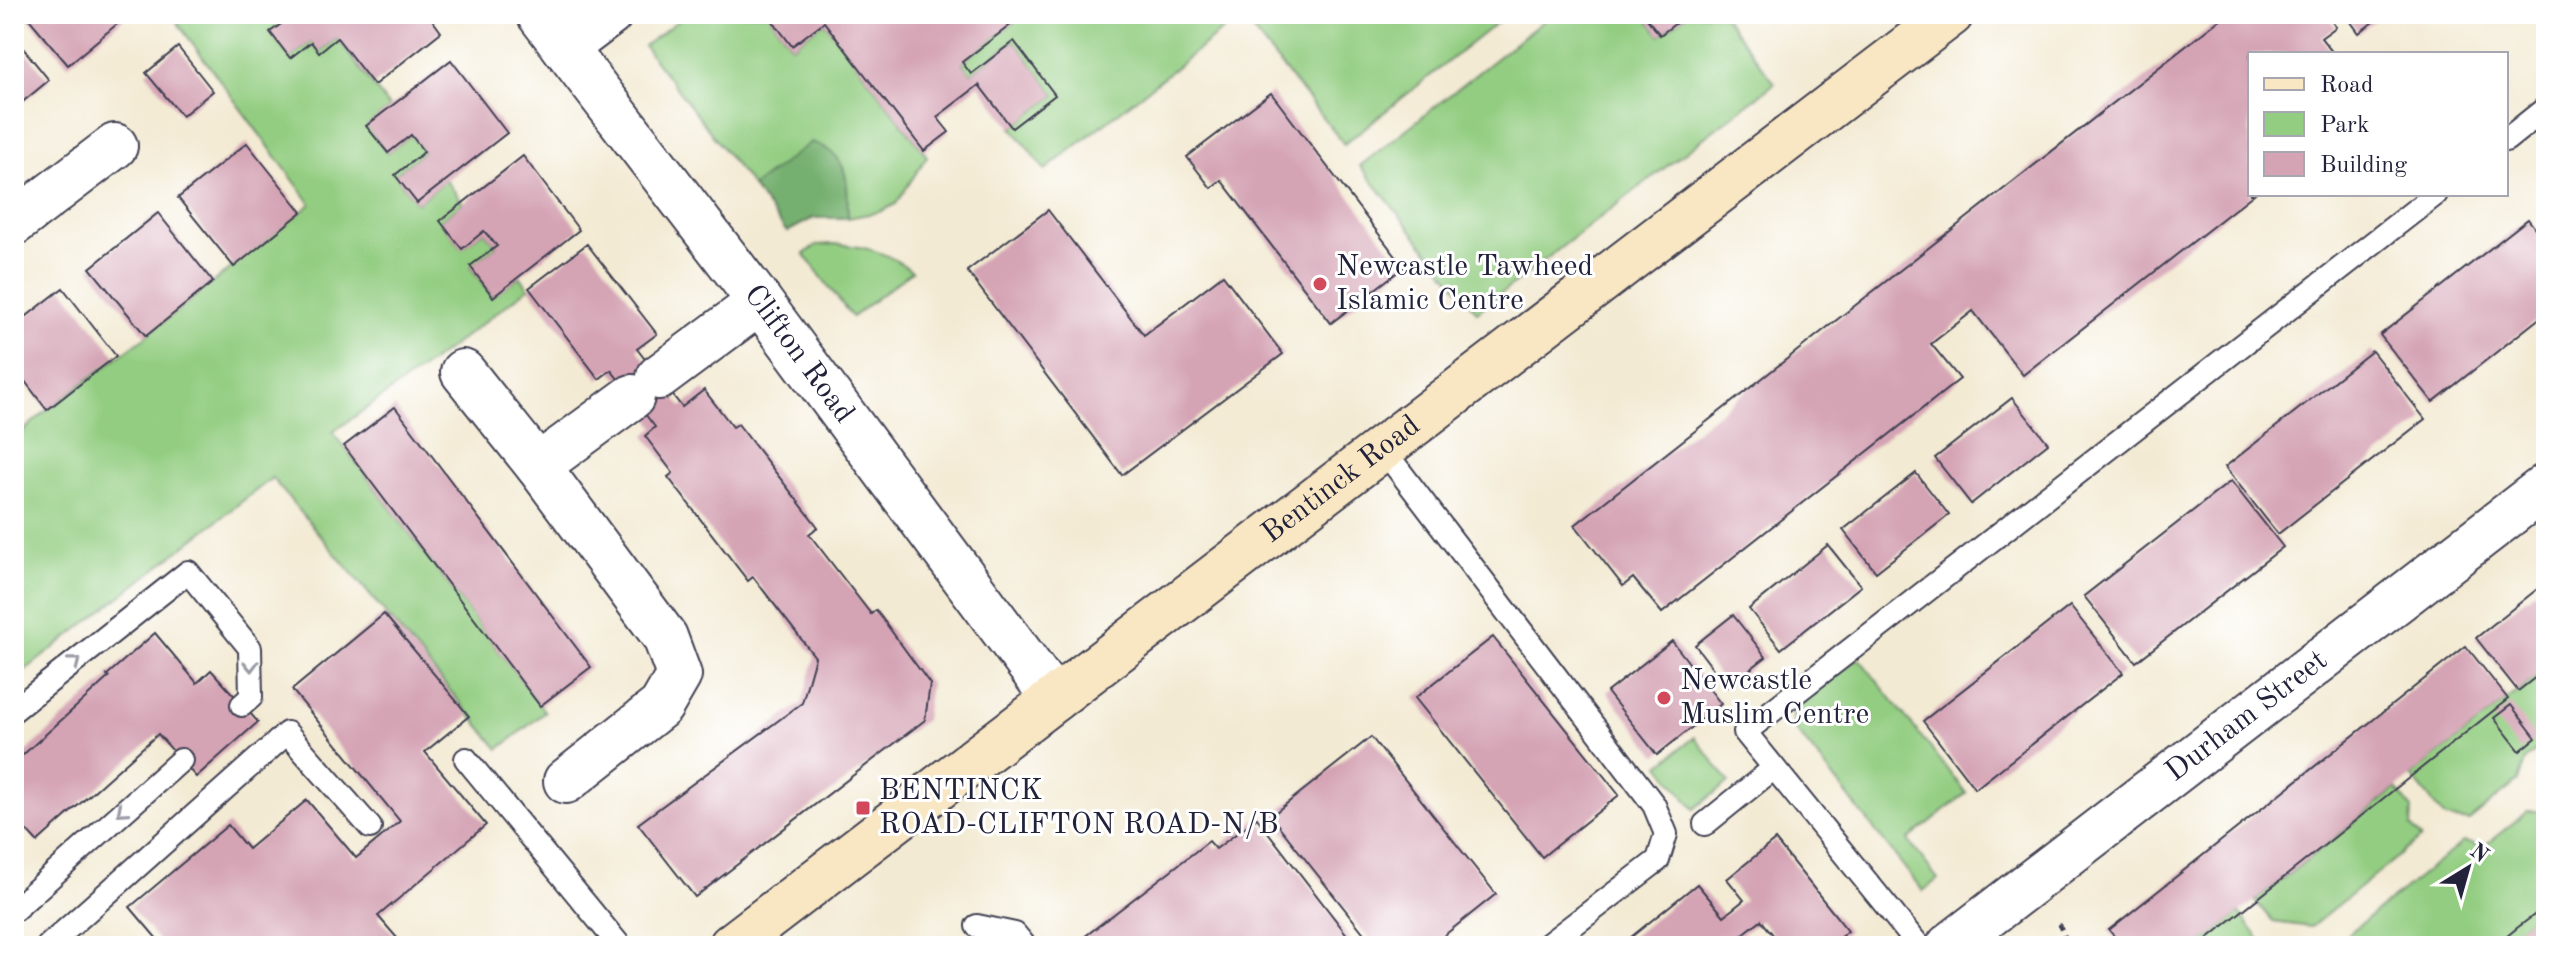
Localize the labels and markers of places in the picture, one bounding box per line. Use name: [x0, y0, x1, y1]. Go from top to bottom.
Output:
place label: Newcastle Tawheed Islamic Centre: [1336, 252, 1593, 316]
marker: Newcastle Tawheed Islamic Centre: [1311, 275, 1329, 293]
place label: Newcastle Muslim Centre: [1680, 666, 1869, 730]
marker: Newcastle Muslim Centre: [1655, 689, 1673, 707]
place label: BENTINCK ROAD-CLIFTON ROAD-N/B: [879, 776, 1279, 840]
marker: BENTINCK ROAD-CLIFTON ROAD-N/B: [854, 799, 872, 817]

